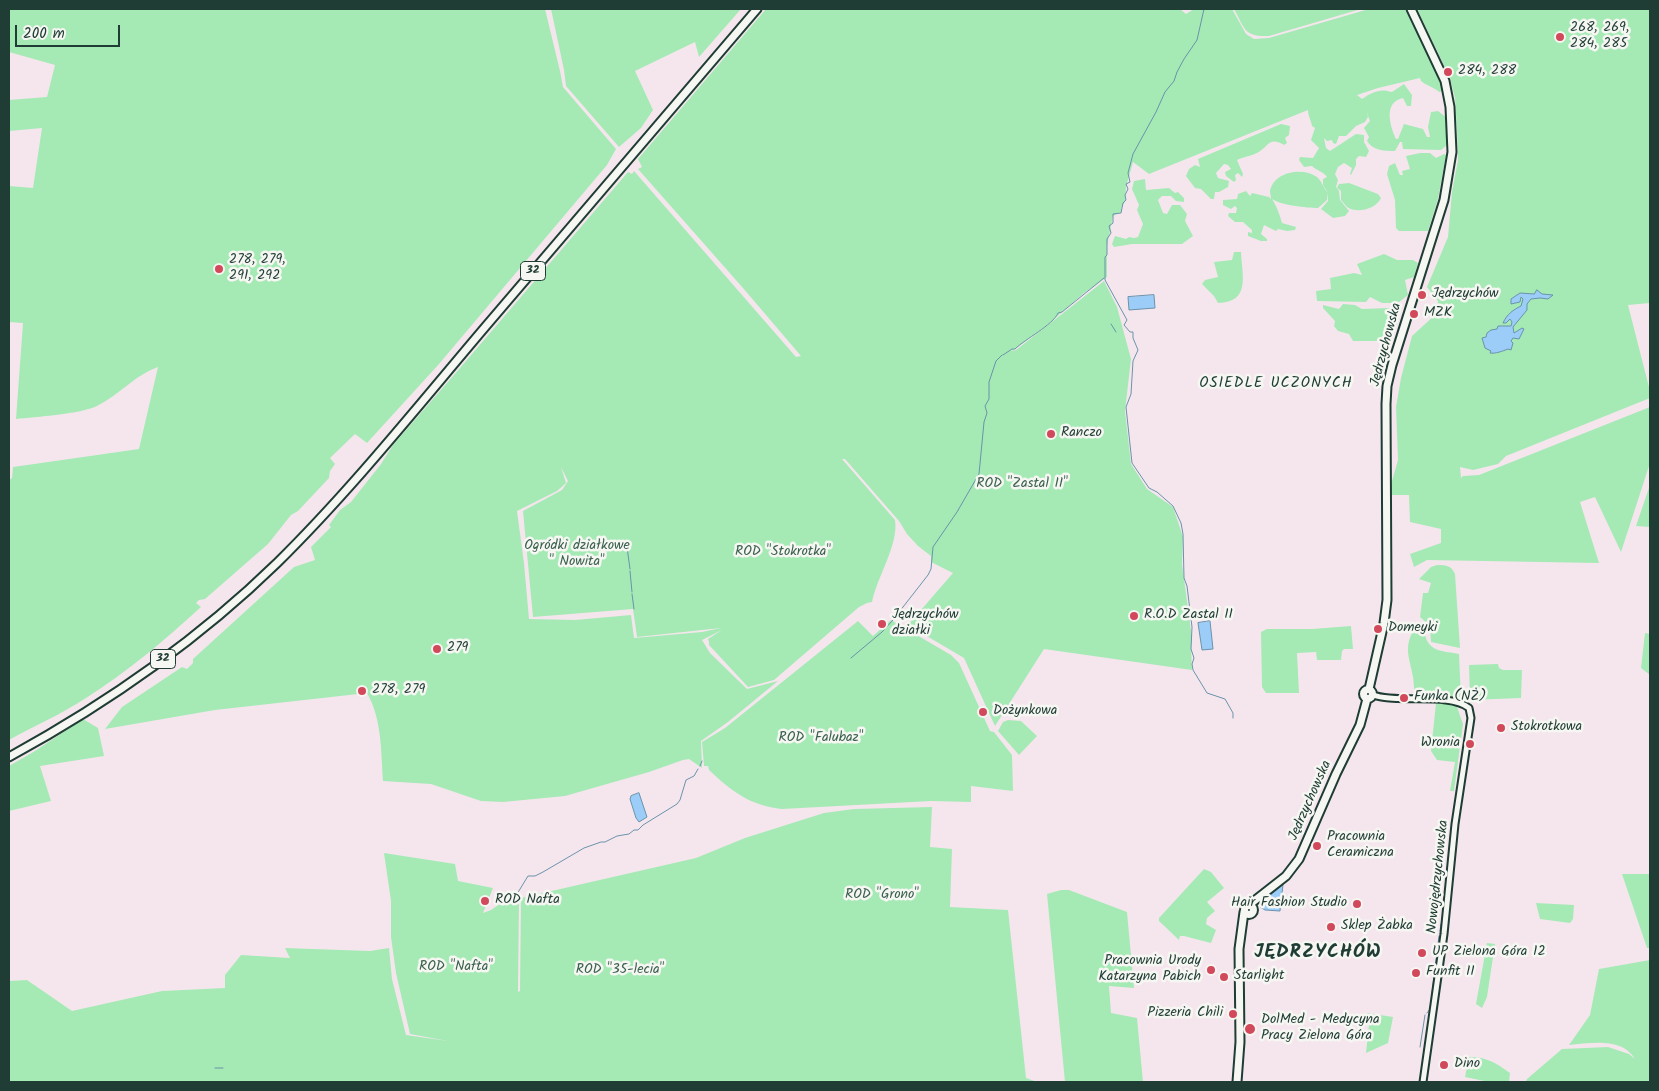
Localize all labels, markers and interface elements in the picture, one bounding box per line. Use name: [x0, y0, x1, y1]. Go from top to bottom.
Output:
scale bar: [18, 15, 122, 47]
place label: 268, 269, 284, 285: [1570, 21, 1629, 54]
text: 200 m: [23, 22, 65, 46]
marker: 268, 269, 284, 285: [1554, 31, 1566, 43]
place label: 284, 288: [1458, 64, 1516, 80]
marker: 284, 288: [1442, 66, 1454, 78]
place label: 278, 279, 291, 292: [229, 253, 285, 286]
road number: 32: [520, 262, 546, 280]
marker: 278, 279, 291, 292: [213, 263, 225, 275]
place label: Jędrzychów: [1432, 287, 1499, 303]
marker: Jędrzychów: [1416, 289, 1428, 301]
street label: Jędrzychowska: [1368, 301, 1406, 389]
place label: MZK: [1424, 306, 1452, 322]
marker: MZK: [1408, 308, 1420, 320]
district label: OSIEDLE UCZONYCH: [1197, 375, 1355, 393]
place label: Ranczo: [1061, 426, 1102, 442]
marker: Ranczo: [1045, 428, 1057, 440]
park label: ROD "Zastal II": [976, 477, 1068, 493]
park label: Ogródki działkowe " Nowita": [524, 539, 630, 572]
park label: ROD "Stokrotka": [735, 545, 831, 561]
place label: Jędrzychów działki: [892, 608, 959, 640]
place label: R.O.D Zastal II: [1144, 608, 1233, 624]
marker: R.O.D Zastal II: [1128, 610, 1140, 622]
marker: Jędrzychów działki: [876, 618, 888, 630]
place label: Domeyki: [1388, 621, 1437, 637]
marker: Domeyki: [1372, 623, 1384, 635]
place label: 279: [447, 641, 468, 657]
marker: 279: [431, 643, 443, 655]
road number: 32: [150, 650, 176, 669]
place label: 278, 279: [372, 683, 425, 699]
marker: 278, 279: [356, 685, 368, 697]
place label: Funka (NŻ): [1414, 690, 1486, 706]
marker: Funka (NŻ): [1398, 692, 1410, 704]
place label: Dożynkowa: [993, 704, 1057, 720]
marker: Dożynkowa: [977, 706, 989, 718]
place label: Stokrotkowa: [1511, 720, 1582, 736]
marker: Stokrotkowa: [1495, 722, 1507, 734]
park label: ROD "Falubaz": [779, 731, 863, 747]
place label: Wronia: [1421, 736, 1460, 752]
marker: Wronia: [1464, 738, 1476, 750]
street label: Jędrzychowska: [1286, 758, 1336, 844]
street label: Nowojędrzychowska: [1425, 819, 1453, 935]
place label: Pracownia Ceramiczna: [1327, 830, 1394, 862]
marker: Pracownia Ceramiczna: [1311, 840, 1323, 852]
park label: ROD "Grono": [845, 888, 919, 904]
place label: ROD Nafta: [495, 893, 560, 909]
marker: ROD Nafta: [479, 895, 491, 907]
place label: Hair Fashion Studio: [1231, 896, 1347, 912]
marker: Hair Fashion Studio: [1351, 898, 1363, 910]
place label: Sklep Żabka: [1341, 919, 1413, 935]
marker: Sklep Żabka: [1325, 921, 1337, 933]
district label: JĘDRZYCHÓW: [1253, 943, 1383, 965]
place label: UP Zielona Góra 12: [1432, 945, 1546, 961]
marker: UP Zielona Góra 12: [1416, 947, 1428, 959]
place label: Pracownia Urody Katarzyna Pabich: [1099, 954, 1201, 986]
park label: ROD "Nafta": [419, 960, 493, 976]
park label: ROD "35-lecia": [576, 963, 664, 979]
marker: Pracownia Urody Katarzyna Pabich: [1205, 964, 1217, 976]
place label: Funfit II: [1426, 965, 1475, 981]
marker: Funfit II: [1410, 967, 1422, 979]
place label: Starlight: [1234, 969, 1284, 985]
marker: Starlight: [1218, 971, 1230, 983]
place label: Pizzeria Chili: [1147, 1006, 1223, 1022]
marker: Pizzeria Chili: [1227, 1008, 1239, 1020]
place label: DolMed - Medycyna Pracy Zielona Góra: [1261, 1013, 1380, 1046]
marker: DolMed - Medycyna Pracy Zielona Góra: [1243, 1022, 1257, 1036]
place label: Dino: [1454, 1057, 1480, 1073]
marker: Dino: [1438, 1059, 1450, 1071]

